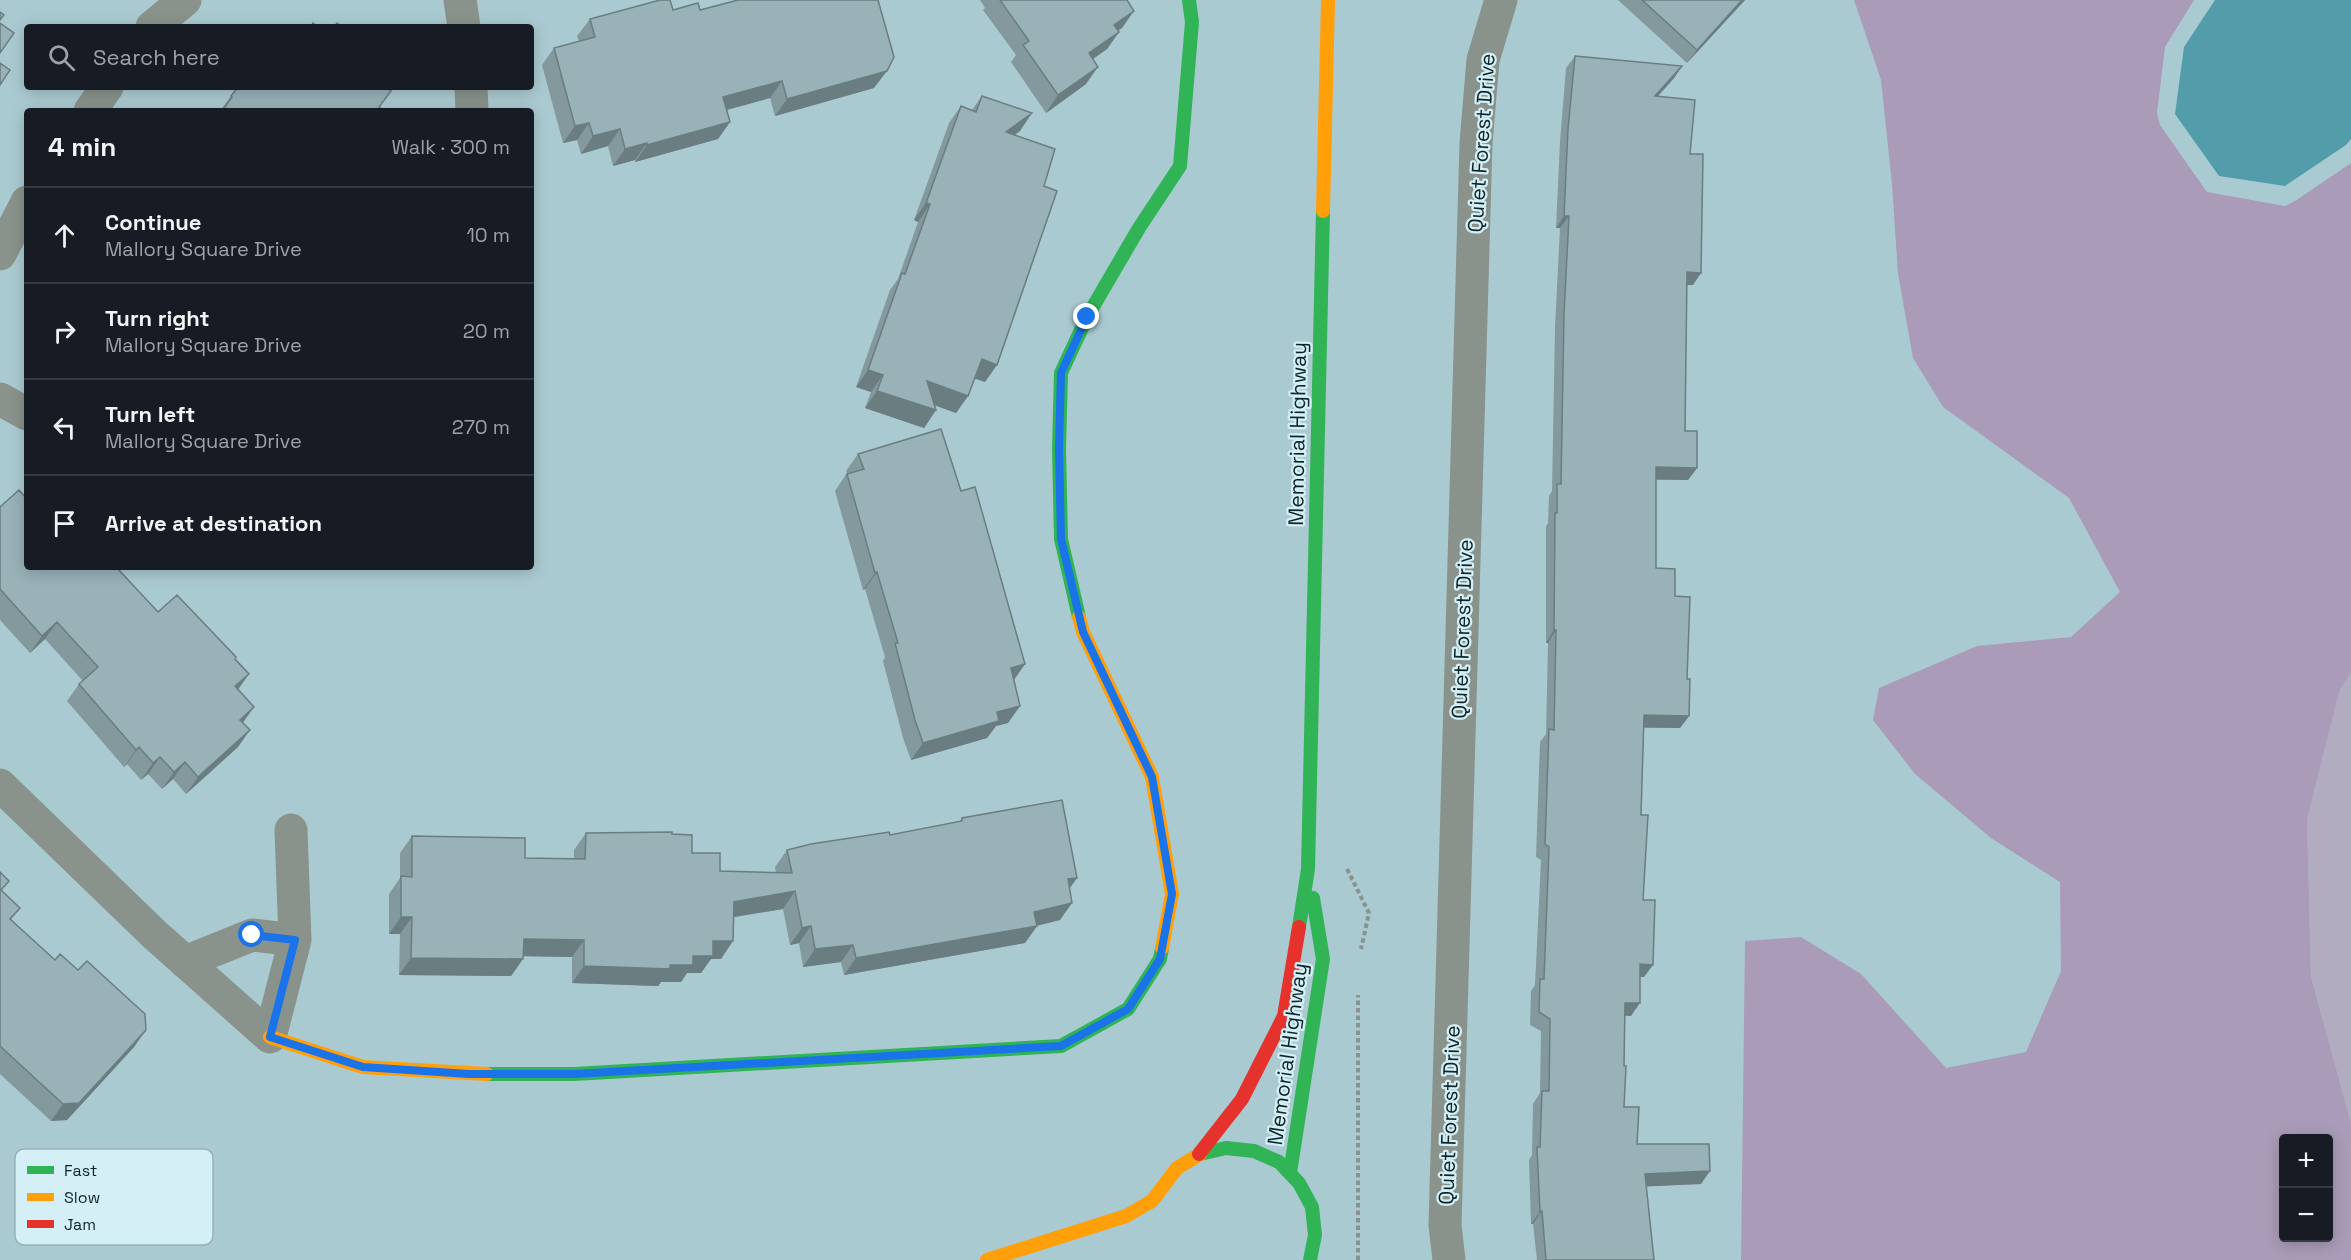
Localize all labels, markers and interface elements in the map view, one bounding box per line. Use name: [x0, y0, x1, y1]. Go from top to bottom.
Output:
search box: [24, 24, 534, 90]
icon: search: [45, 41, 78, 74]
text: Search here: [93, 43, 220, 71]
street label: Quiet Forest Drive: [1461, 53, 1501, 233]
text: 4 min: [48, 130, 116, 164]
text: Walk · 300 m: [391, 134, 510, 160]
text: Continue: [105, 208, 201, 236]
icon: ahead: [48, 219, 81, 252]
text: 10 m: [466, 222, 510, 248]
text: Mallory Square Drive: [105, 236, 302, 262]
route end: [1073, 303, 1099, 329]
text: Turn right: [105, 304, 210, 332]
icon: right: [48, 315, 81, 348]
text: 20 m: [463, 318, 510, 344]
text: Mallory Square Drive: [105, 332, 302, 358]
street label: Memorial Highway: [1282, 342, 1312, 526]
text: Turn left: [105, 400, 195, 428]
icon: left: [48, 411, 81, 444]
text: 270 m: [452, 414, 510, 440]
text: Mallory Square Drive: [105, 428, 302, 454]
icon: arrive: [48, 507, 81, 540]
text: Arrive at destination: [105, 509, 322, 537]
street label: Quiet Forest Drive: [1445, 539, 1479, 719]
route start: [238, 921, 264, 947]
street label: Memorial Highway: [1261, 961, 1313, 1147]
street label: Quiet Forest Drive: [1432, 1025, 1466, 1205]
map controls: [2279, 1134, 2333, 1242]
button: +: [2279, 1134, 2333, 1188]
legend: [15, 1149, 213, 1245]
text: Fast: [64, 1160, 97, 1181]
text: Slow: [64, 1187, 100, 1208]
button: −: [2279, 1188, 2333, 1242]
text: Jam: [64, 1214, 96, 1235]

